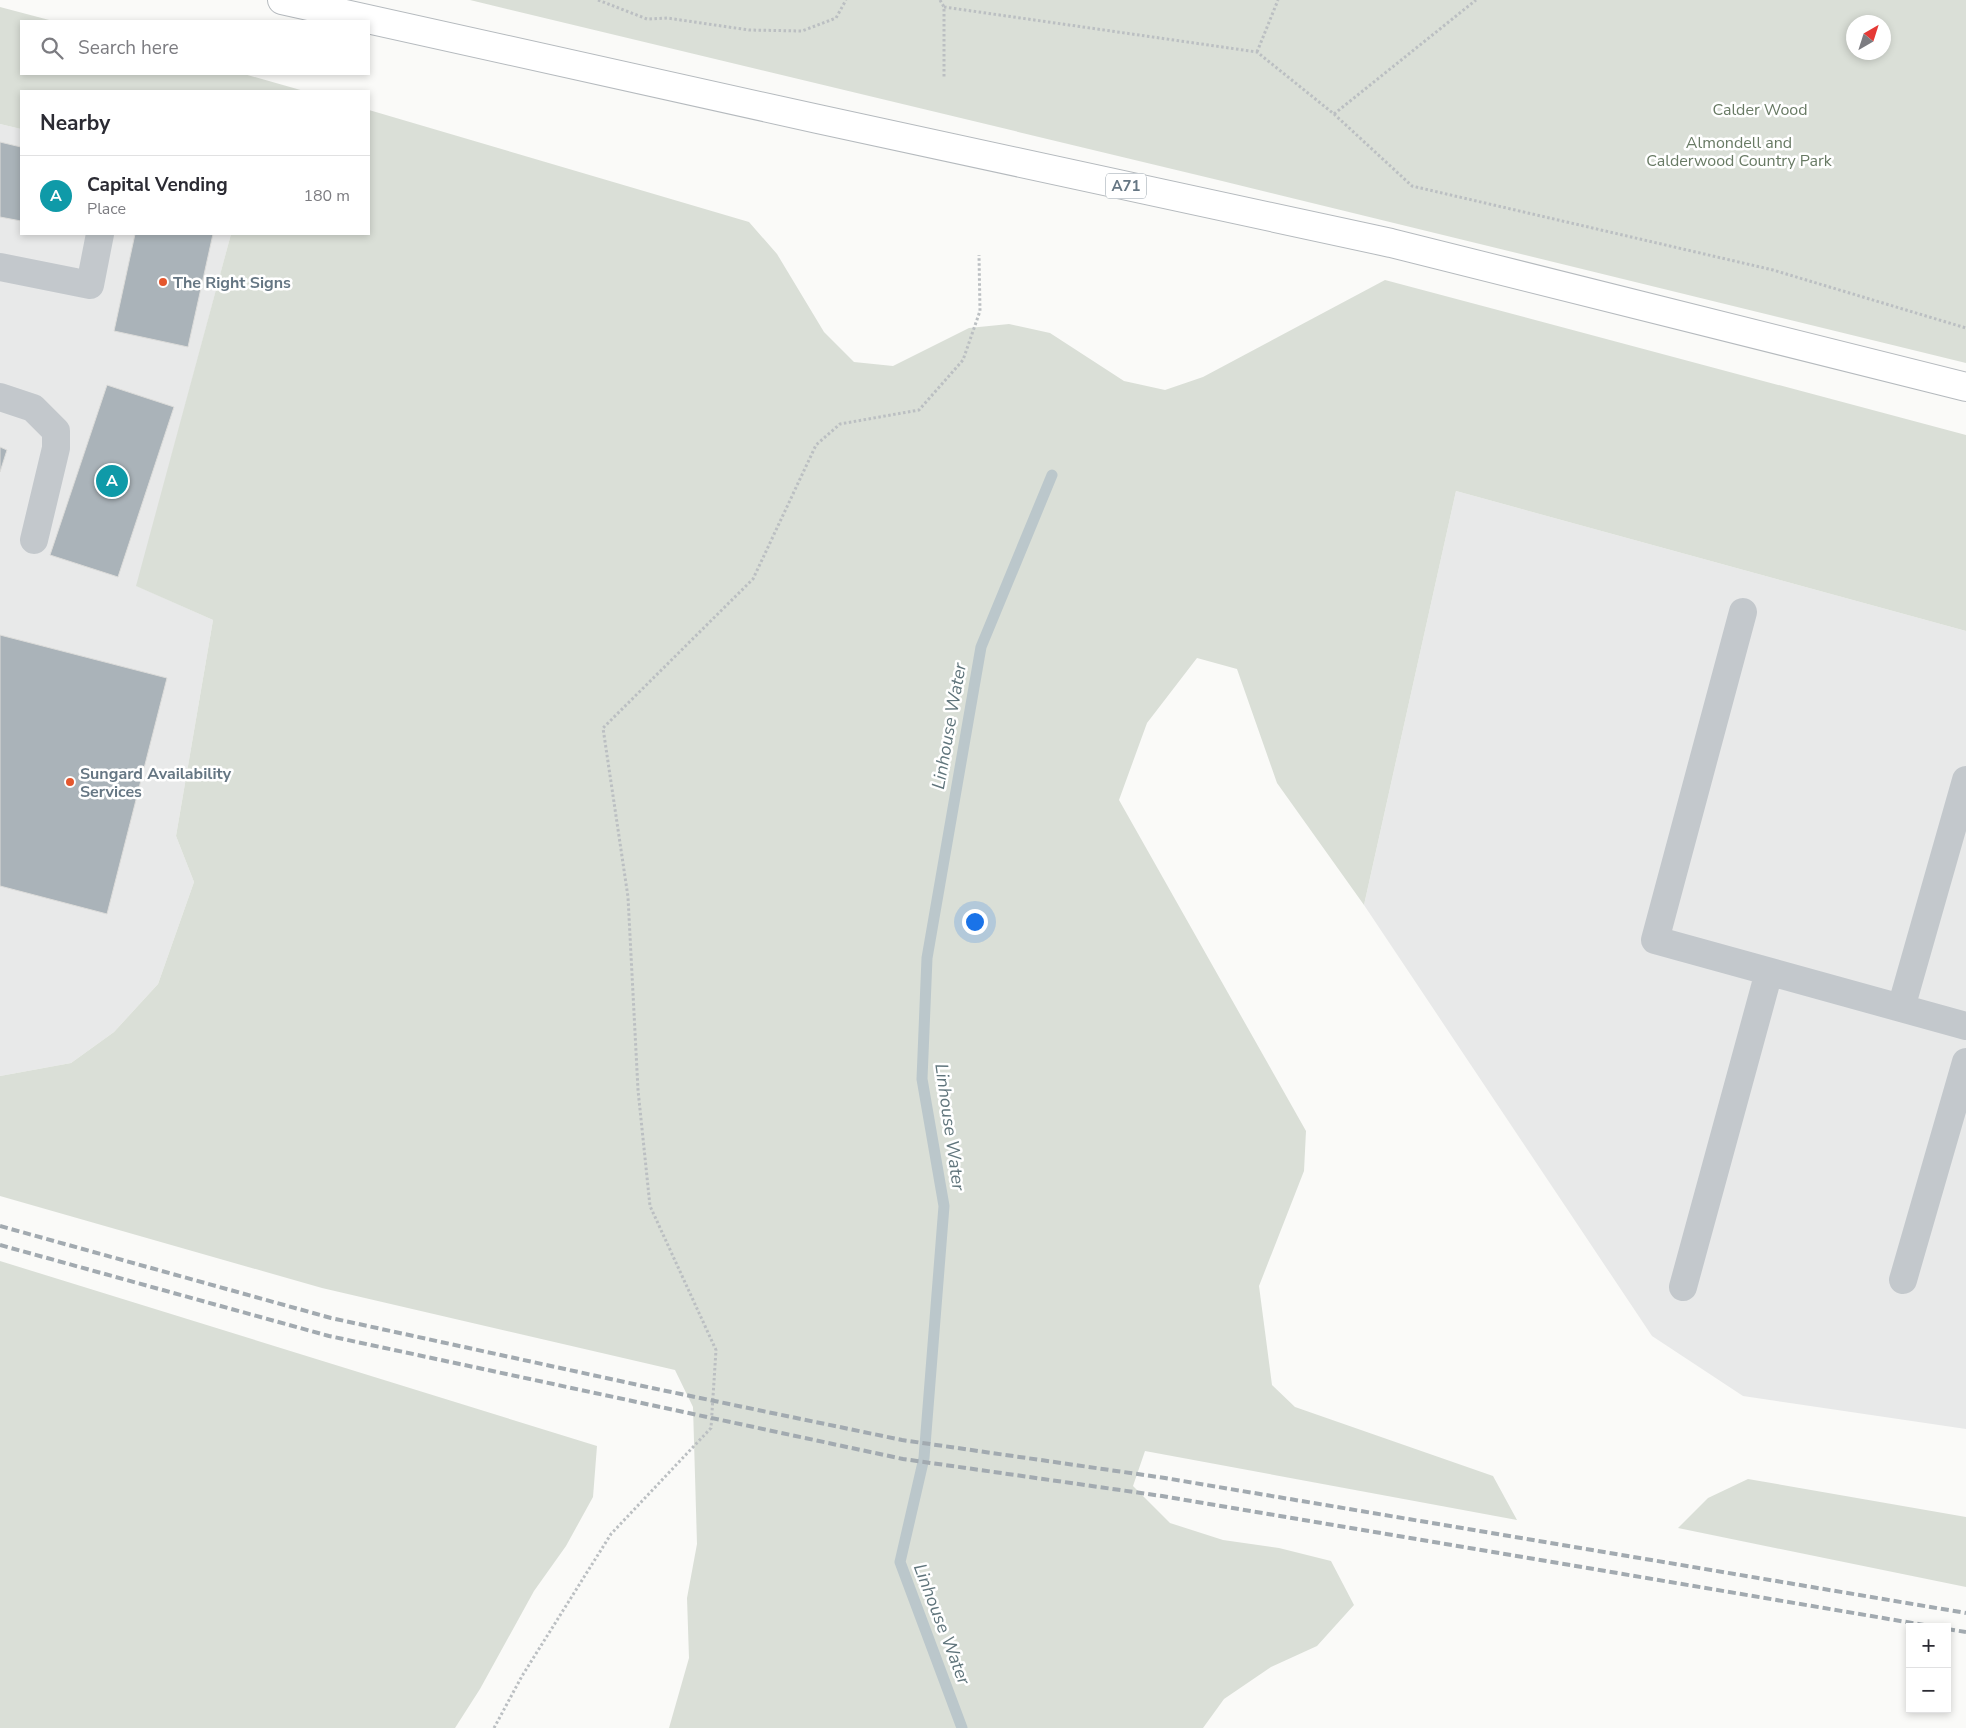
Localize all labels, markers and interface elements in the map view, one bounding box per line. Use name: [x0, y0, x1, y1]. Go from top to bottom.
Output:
north arrow: [1846, 15, 1891, 60]
search box: [20, 20, 370, 75]
icon: search: [38, 34, 66, 62]
text: Search here: [78, 35, 179, 61]
park label: Calder Wood: [1712, 99, 1808, 121]
text: Nearby: [40, 109, 110, 137]
park label: Almondell and Calderwood Country Park: [1646, 132, 1833, 172]
text: Capital Vending: [87, 172, 228, 198]
road number: A71: [1106, 174, 1146, 198]
text: A: [50, 185, 62, 207]
text: 180 m: [303, 185, 350, 207]
text: Place: [87, 198, 126, 220]
place label: The Right Signs: [173, 272, 291, 294]
marker: The Right Signs: [157, 276, 169, 288]
pin: A: [96, 462, 128, 500]
water label: Linhouse Water: [926, 660, 972, 791]
place label: Sungard Availability Services: [80, 763, 232, 803]
marker: Sungard Availability Services: [64, 776, 76, 788]
your location: [962, 909, 988, 935]
water label: Linhouse Water: [929, 1062, 971, 1193]
water label: Linhouse Water: [908, 1560, 976, 1689]
map controls: [1906, 1623, 1951, 1713]
button: +: [1906, 1623, 1951, 1668]
button: −: [1906, 1668, 1951, 1713]

